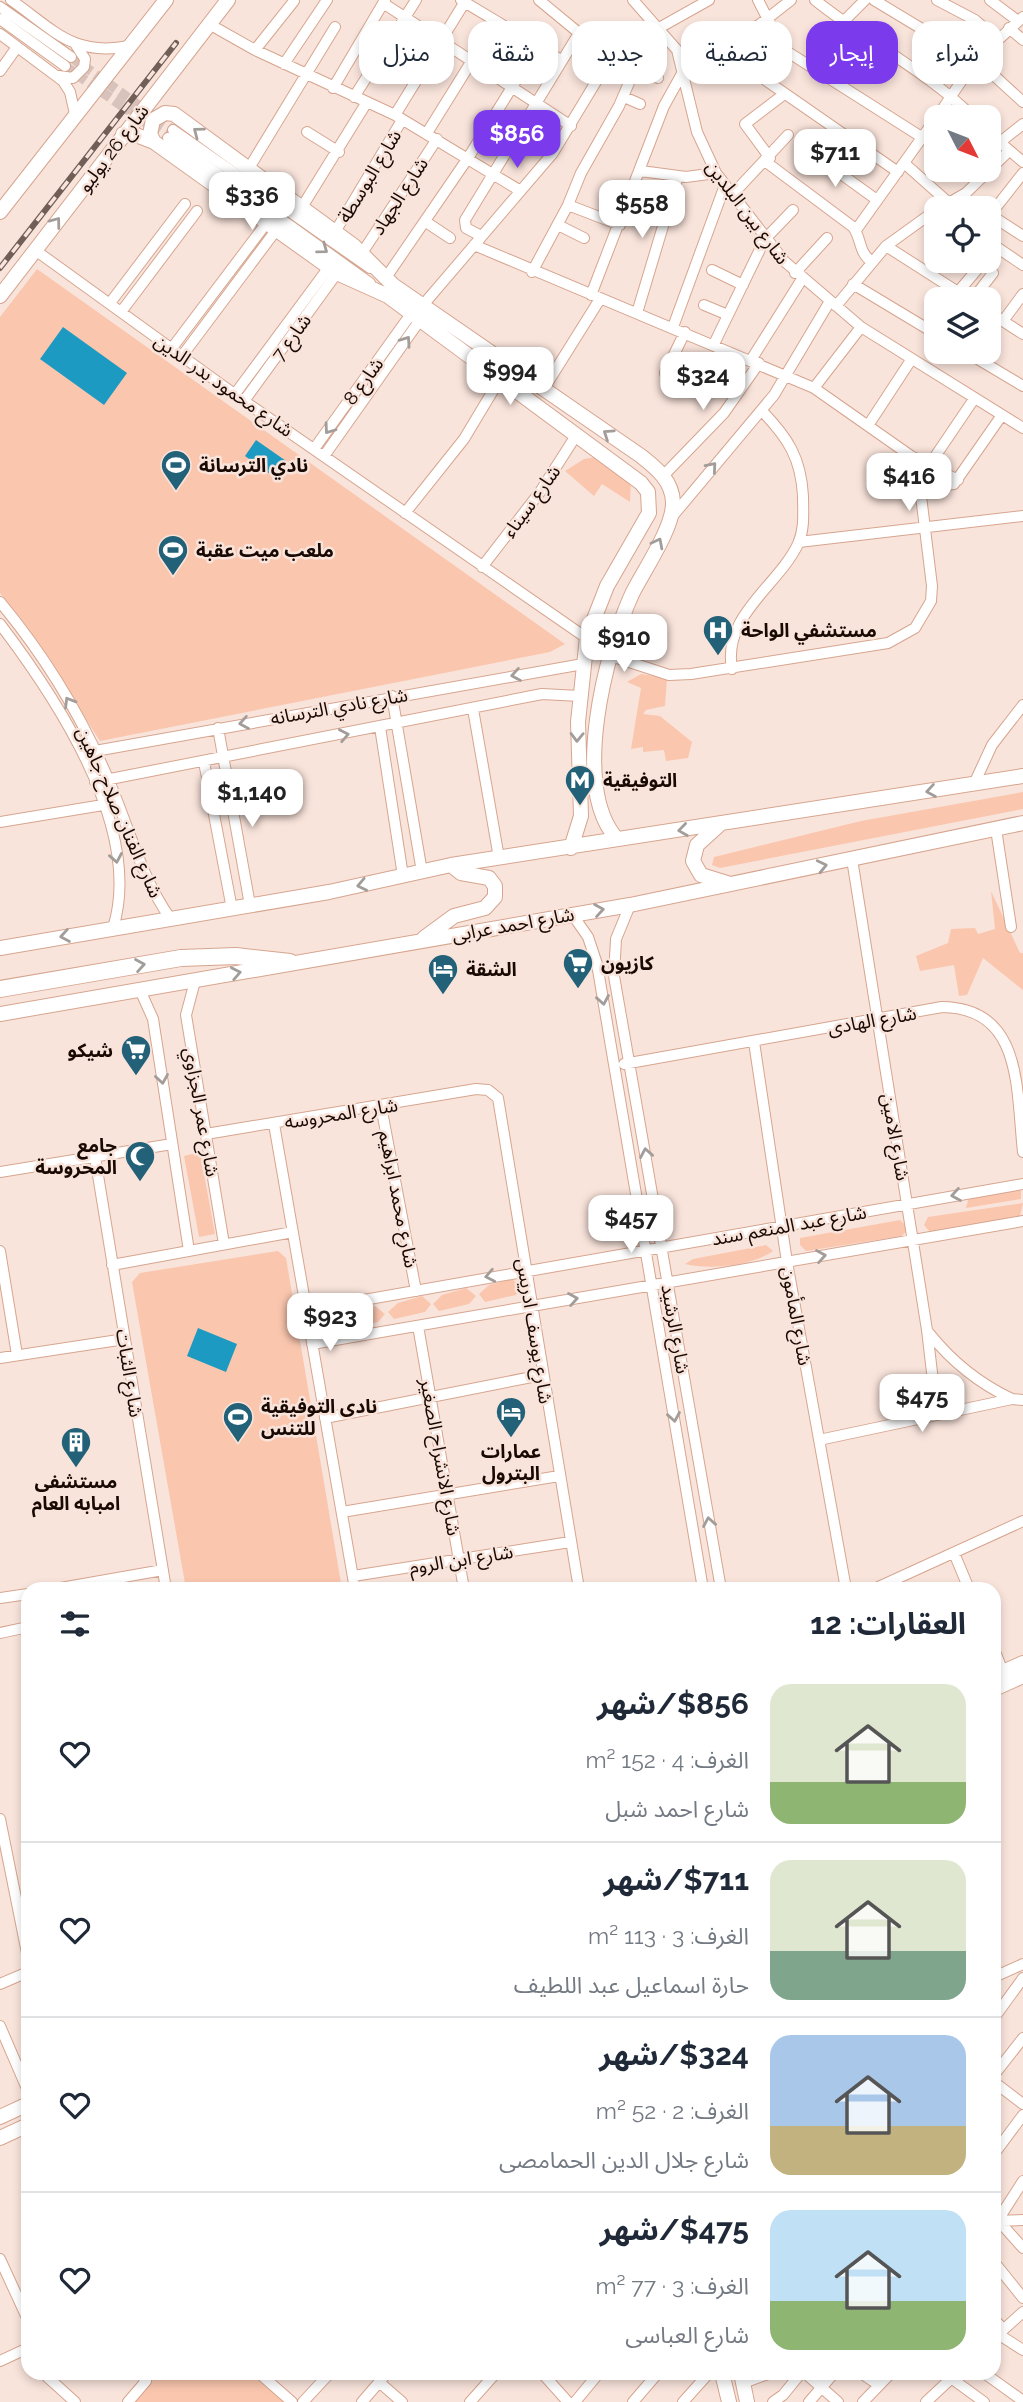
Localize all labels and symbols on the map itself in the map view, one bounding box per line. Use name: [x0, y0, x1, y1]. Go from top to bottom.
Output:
street label: شارع 26 يوليو: [73, 100, 155, 198]
north arrow: [924, 105, 1001, 182]
pin: $856: [476, 110, 558, 170]
street label: شارع البوسطة: [333, 126, 408, 228]
one-way arrow: [193, 127, 205, 140]
pin: $711: [794, 130, 876, 189]
street label: شارع الجهاد: [366, 153, 435, 240]
street label: شارع بين البلدين: [699, 156, 794, 270]
pin: $336: [211, 173, 293, 232]
pin: $558: [601, 180, 683, 240]
one-way arrow: [48, 218, 60, 230]
one-way arrow: [315, 241, 327, 253]
street label: شارع 7: [267, 309, 318, 366]
street label: شارع محمود بدر الدين: [149, 329, 297, 443]
one-way arrow: [398, 336, 410, 349]
pin: $994: [469, 348, 551, 407]
pin: $324: [662, 352, 744, 412]
street label: شارع 8: [338, 353, 390, 411]
one-way arrow: [325, 421, 337, 434]
one-way arrow: [603, 429, 616, 442]
sports icon: نادي الترسانة: [159, 448, 193, 492]
place label: نادي الترسانة: [199, 454, 308, 480]
pin: $416: [868, 454, 950, 513]
street label: شارع سيناء: [497, 461, 567, 543]
one-way arrow: [704, 462, 716, 475]
sports icon: ملعب ميت عقبة: [156, 533, 190, 577]
one-way arrow: [650, 538, 664, 550]
place label: ملعب ميت عقبة: [196, 539, 334, 561]
hospital icon: مستشفي الواحة: [701, 613, 735, 657]
pin: $910: [583, 614, 665, 674]
place label: مستشفي الواحة: [741, 619, 877, 645]
one-way arrow: [510, 667, 522, 682]
street label: شارع نادي الترسانه: [269, 683, 410, 733]
one-way arrow: [64, 696, 77, 709]
one-way arrow: [238, 715, 249, 730]
street label: شارع الفنان صلاح جاهين: [70, 723, 168, 902]
one-way arrow: [338, 728, 350, 743]
one-way arrow: [570, 732, 585, 743]
metro station icon: التوفيقية: [563, 763, 597, 807]
place label: التوفيقية: [603, 769, 677, 791]
pin: $1,140: [195, 770, 309, 829]
one-way arrow: [926, 783, 937, 798]
one-way arrow: [677, 823, 688, 838]
one-way arrow: [108, 852, 123, 864]
one-way arrow: [816, 859, 828, 874]
one-way arrow: [356, 876, 368, 891]
street label: شارع احمد عرابى: [450, 902, 576, 949]
one-way arrow: [593, 903, 605, 918]
one-way arrow: [59, 928, 71, 943]
supermarket icon: كازيون: [561, 946, 595, 990]
hotel icon: الشقة: [426, 952, 460, 996]
place label: كازيون: [601, 952, 654, 975]
one-way arrow: [134, 958, 146, 973]
place label: الشقة: [466, 958, 517, 980]
one-way arrow: [230, 966, 242, 981]
one-way arrow: [594, 994, 609, 1006]
street label: شارع الهادى: [826, 1001, 919, 1042]
supermarket icon: شيكو: [119, 1033, 153, 1077]
place label: شيكو: [68, 1039, 113, 1061]
street label: شارع عمر الجزاوي: [175, 1046, 224, 1179]
one-way arrow: [154, 1073, 169, 1085]
street label: شارع الامين: [875, 1092, 915, 1183]
street label: شارع المحروسه: [283, 1093, 400, 1136]
street label: شارع محمد ابراهيم: [371, 1128, 423, 1270]
place label: جامع المحروسة: [35, 1134, 117, 1179]
mosque icon: جامع المحروسة: [123, 1139, 157, 1183]
one-way arrow: [639, 1147, 654, 1159]
one-way arrow: [950, 1187, 962, 1202]
pin: $457: [590, 1196, 672, 1255]
street label: شارع عبد المنعم سند: [710, 1201, 869, 1253]
one-way arrow: [815, 1249, 827, 1264]
street label: شارع يوسف ادريس: [510, 1257, 557, 1406]
street label: شارع المأمون: [775, 1265, 816, 1368]
one-way arrow: [484, 1268, 496, 1283]
street label: شارع الرشيد: [654, 1283, 695, 1376]
one-way arrow: [567, 1292, 579, 1307]
pin: $923: [289, 1294, 371, 1353]
street label: شارع الثبات: [109, 1327, 148, 1419]
pin: $475: [881, 1374, 963, 1434]
street label: شارع الانشراح الصغير: [413, 1376, 466, 1538]
place label: نادى التوفيقية للتنس: [261, 1395, 377, 1439]
hotel icon: عمارات البترول: [494, 1395, 528, 1439]
sports icon: نادى التوفيقية للتنس: [221, 1400, 255, 1444]
one-way arrow: [666, 1411, 681, 1423]
building icon: مستشفى امبابه العام: [59, 1425, 93, 1469]
place label: عمارات البترول: [481, 1440, 541, 1485]
place label: مستشفى امبابه العام: [32, 1470, 120, 1518]
one-way arrow: [702, 1516, 717, 1528]
street label: شارع ابن الروم: [407, 1540, 515, 1582]

